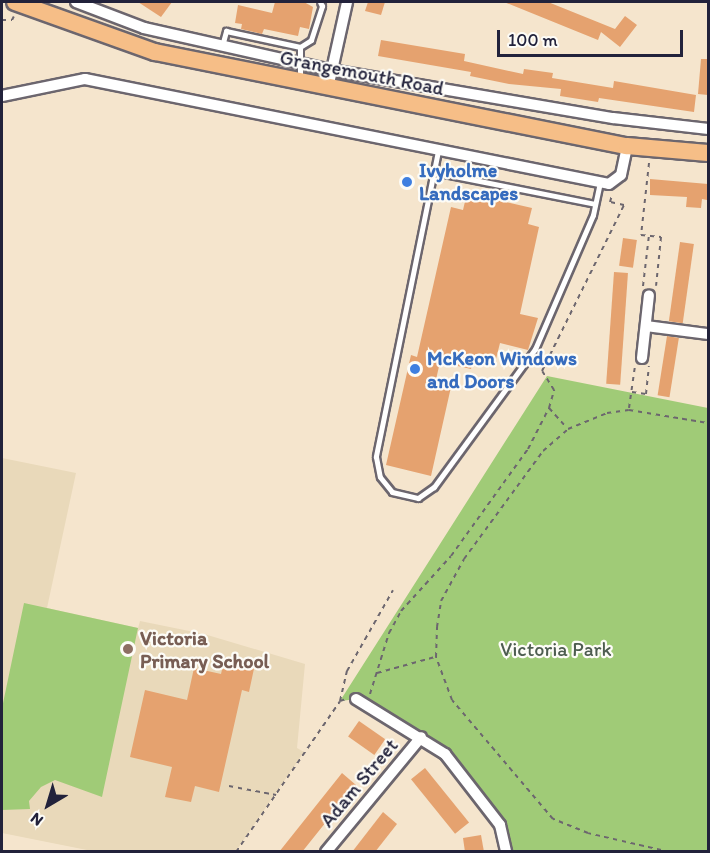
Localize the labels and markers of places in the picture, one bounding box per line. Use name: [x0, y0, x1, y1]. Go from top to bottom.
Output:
place label: Ivyholme Landscapes: [419, 158, 518, 205]
marker: Ivyholme Landscapes: [400, 175, 414, 189]
place label: McKeon Windows and Doors: [427, 346, 576, 393]
marker: McKeon Windows and Doors: [408, 362, 422, 376]
place label: Victoria Primary School: [140, 626, 269, 673]
marker: Victoria Primary School: [121, 642, 135, 656]

